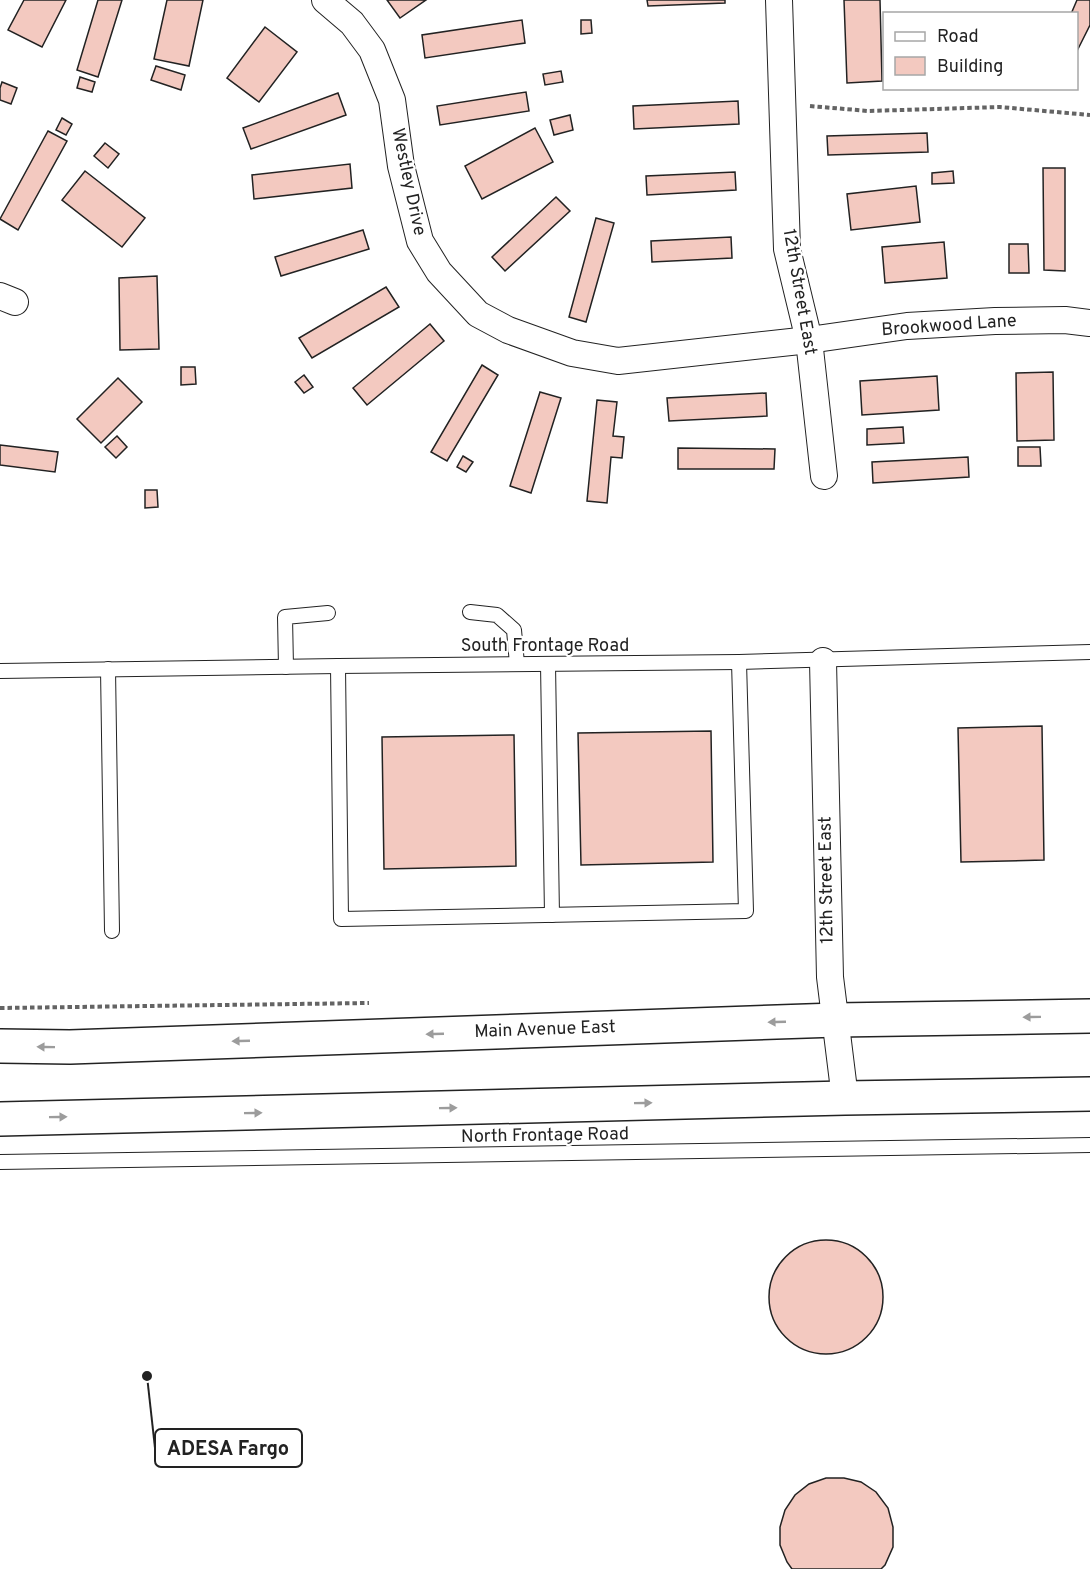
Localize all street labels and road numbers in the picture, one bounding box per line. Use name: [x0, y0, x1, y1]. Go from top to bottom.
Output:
street label: Westley Drive: [385, 126, 431, 238]
street label: 12th Street East: [777, 227, 821, 357]
street label: Brookwood Lane: [881, 310, 1017, 342]
street label: South Frontage Road: [461, 635, 629, 658]
street label: 12th Street East: [814, 816, 840, 944]
street label: Main Avenue East: [474, 1016, 616, 1044]
street label: North Frontage Road: [461, 1123, 629, 1149]

